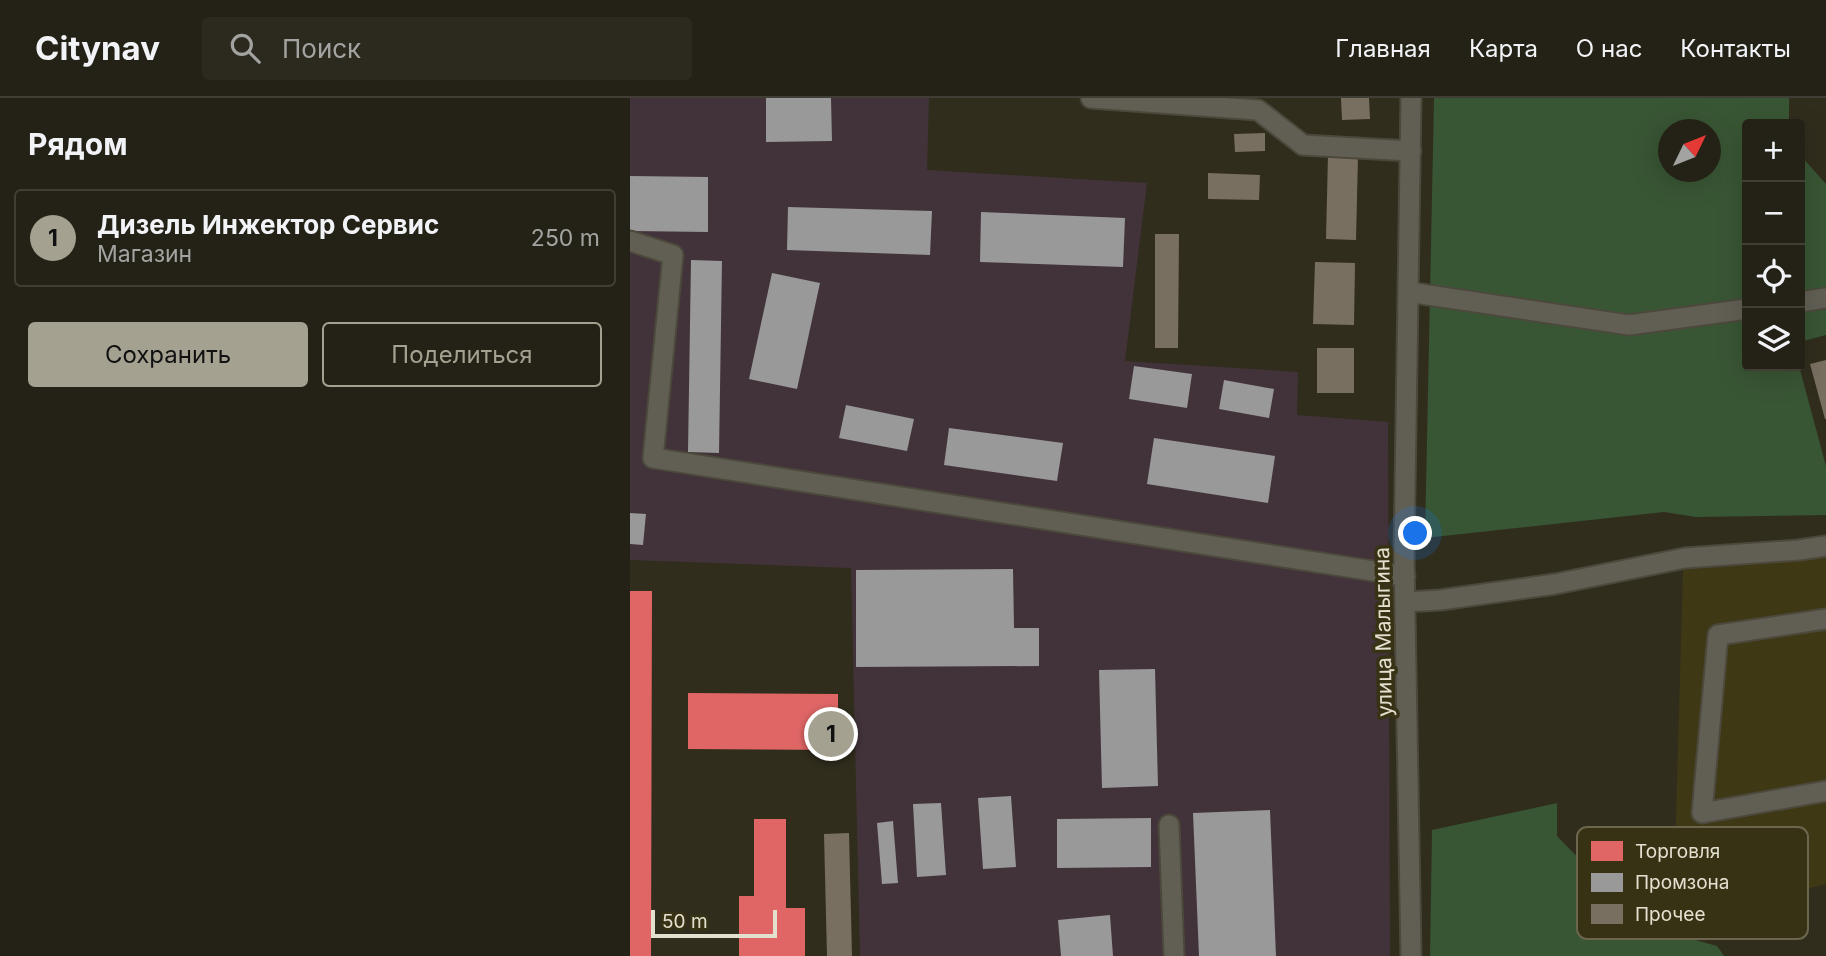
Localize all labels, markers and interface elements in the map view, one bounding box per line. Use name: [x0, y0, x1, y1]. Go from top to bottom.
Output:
search box: [202, 17, 692, 80]
text: Citynav: [35, 28, 160, 68]
icon: search: [226, 29, 264, 67]
text: Поиск: [282, 33, 361, 64]
text: Главная: [1335, 34, 1431, 63]
text: Карта: [1469, 34, 1538, 63]
text: О нас: [1576, 34, 1642, 63]
text: Контакты: [1680, 34, 1791, 63]
north arrow: [1658, 119, 1721, 182]
map controls: [1742, 119, 1805, 371]
button: +: [1742, 119, 1805, 182]
text: Рядом: [28, 126, 128, 162]
button: −: [1742, 182, 1805, 245]
text: Дизель Инжектор Сервис: [97, 209, 439, 240]
text: 1: [48, 224, 58, 252]
text: 250 m: [531, 224, 600, 252]
text: Магазин: [97, 240, 192, 268]
button: locate: [1742, 245, 1805, 308]
button: layers: [1742, 308, 1805, 371]
button: Сохранить: [28, 322, 308, 387]
button: Поделиться: [322, 322, 602, 387]
your location: [1398, 516, 1432, 550]
street label: улица Малыгина: [1369, 547, 1397, 717]
pin: 1: [808, 708, 854, 760]
legend: [1577, 827, 1808, 939]
text: Торговля: [1635, 840, 1720, 863]
text: Промзона: [1635, 871, 1729, 894]
text: Прочее: [1635, 903, 1705, 926]
scale bar: [651, 907, 777, 939]
text: 50 m: [662, 910, 708, 933]

